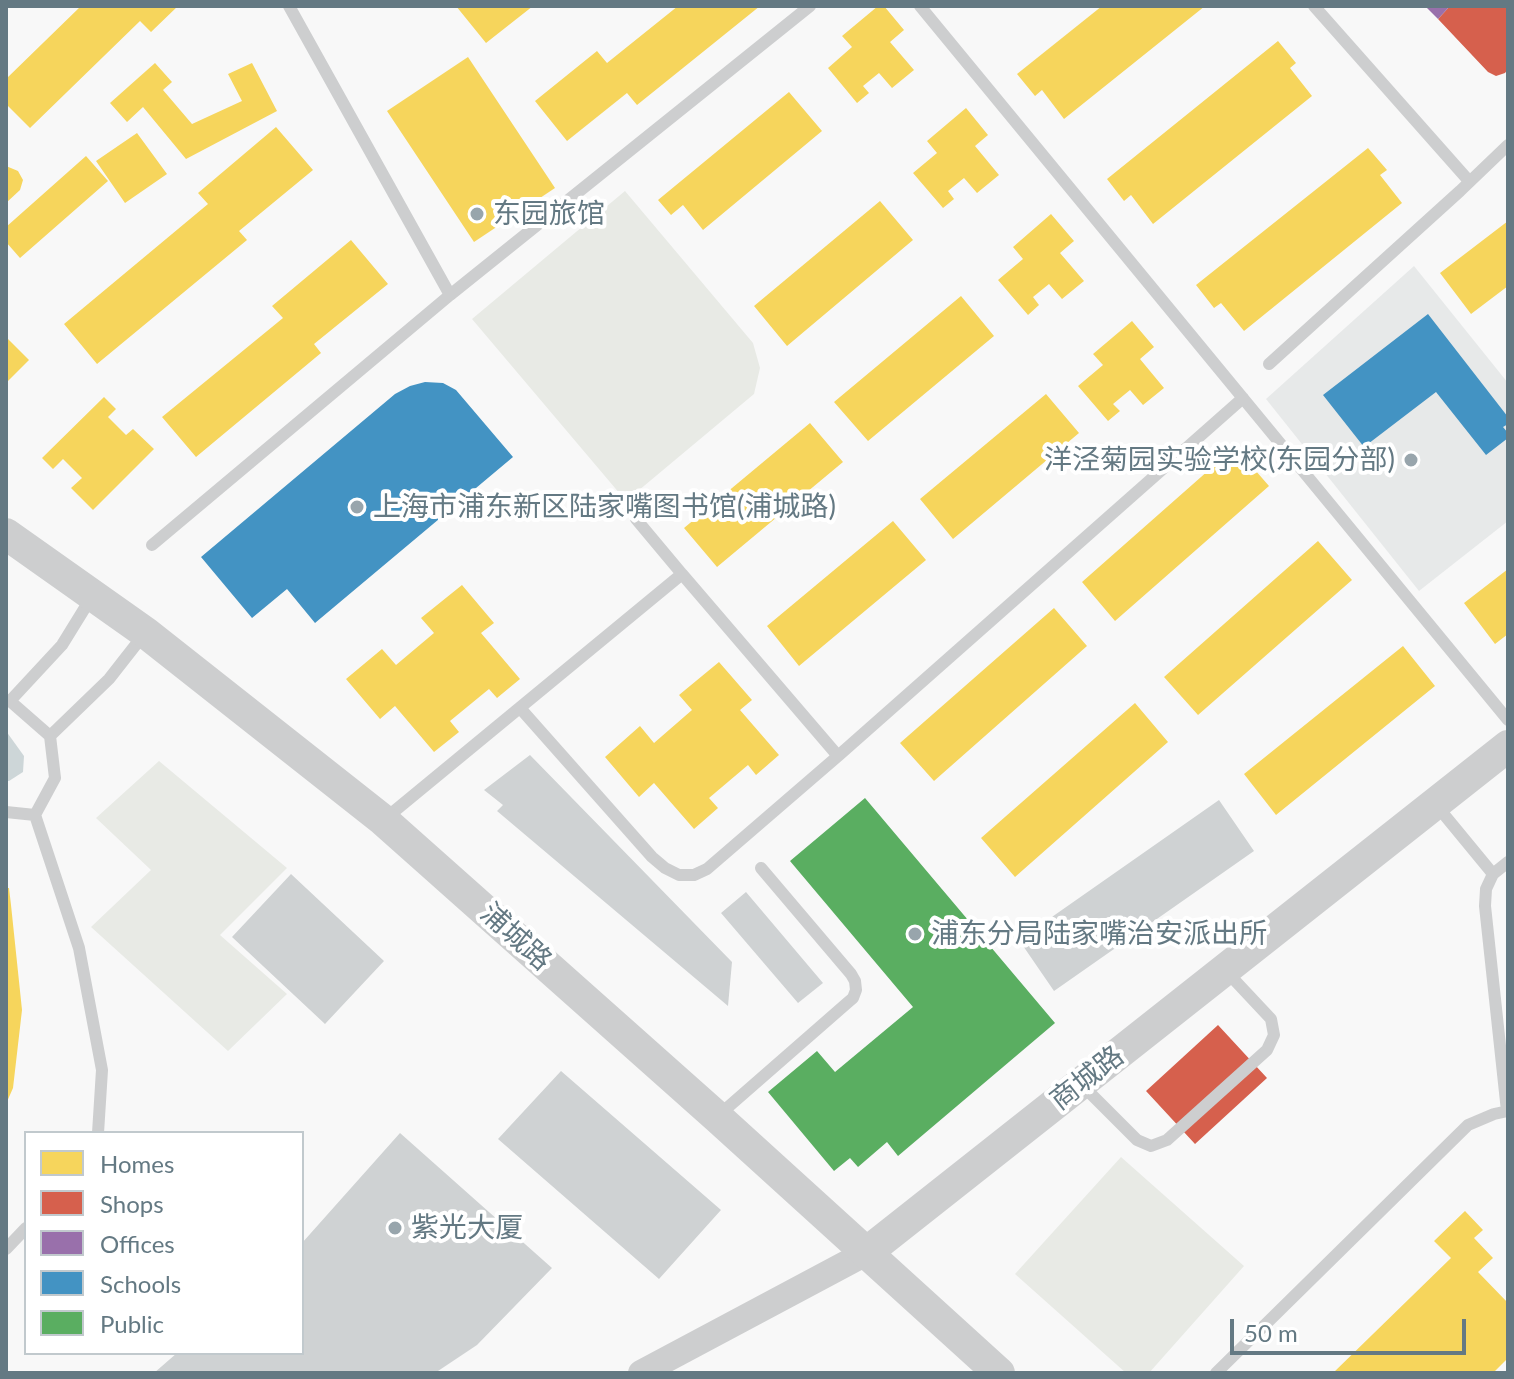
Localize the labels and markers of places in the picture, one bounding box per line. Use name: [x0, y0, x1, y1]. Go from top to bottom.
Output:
place label: 东园旅馆: [493, 197, 605, 231]
marker: 东园旅馆: [468, 205, 486, 223]
place label: 洋泾菊园实验学校(东园分部): [1044, 443, 1395, 477]
marker: 洋泾菊园实验学校(东园分部): [1402, 451, 1420, 469]
place label: 上海市浦东新区陆家嘴图书馆(浦城路): [373, 490, 836, 524]
marker: 上海市浦东新区陆家嘴图书馆(浦城路): [348, 498, 366, 516]
place label: 浦东分局陆家嘴治安派出所: [931, 917, 1267, 951]
marker: 浦东分局陆家嘴治安派出所: [906, 925, 924, 943]
place label: 紫光大厦: [411, 1211, 523, 1245]
marker: 紫光大厦: [386, 1219, 404, 1237]

